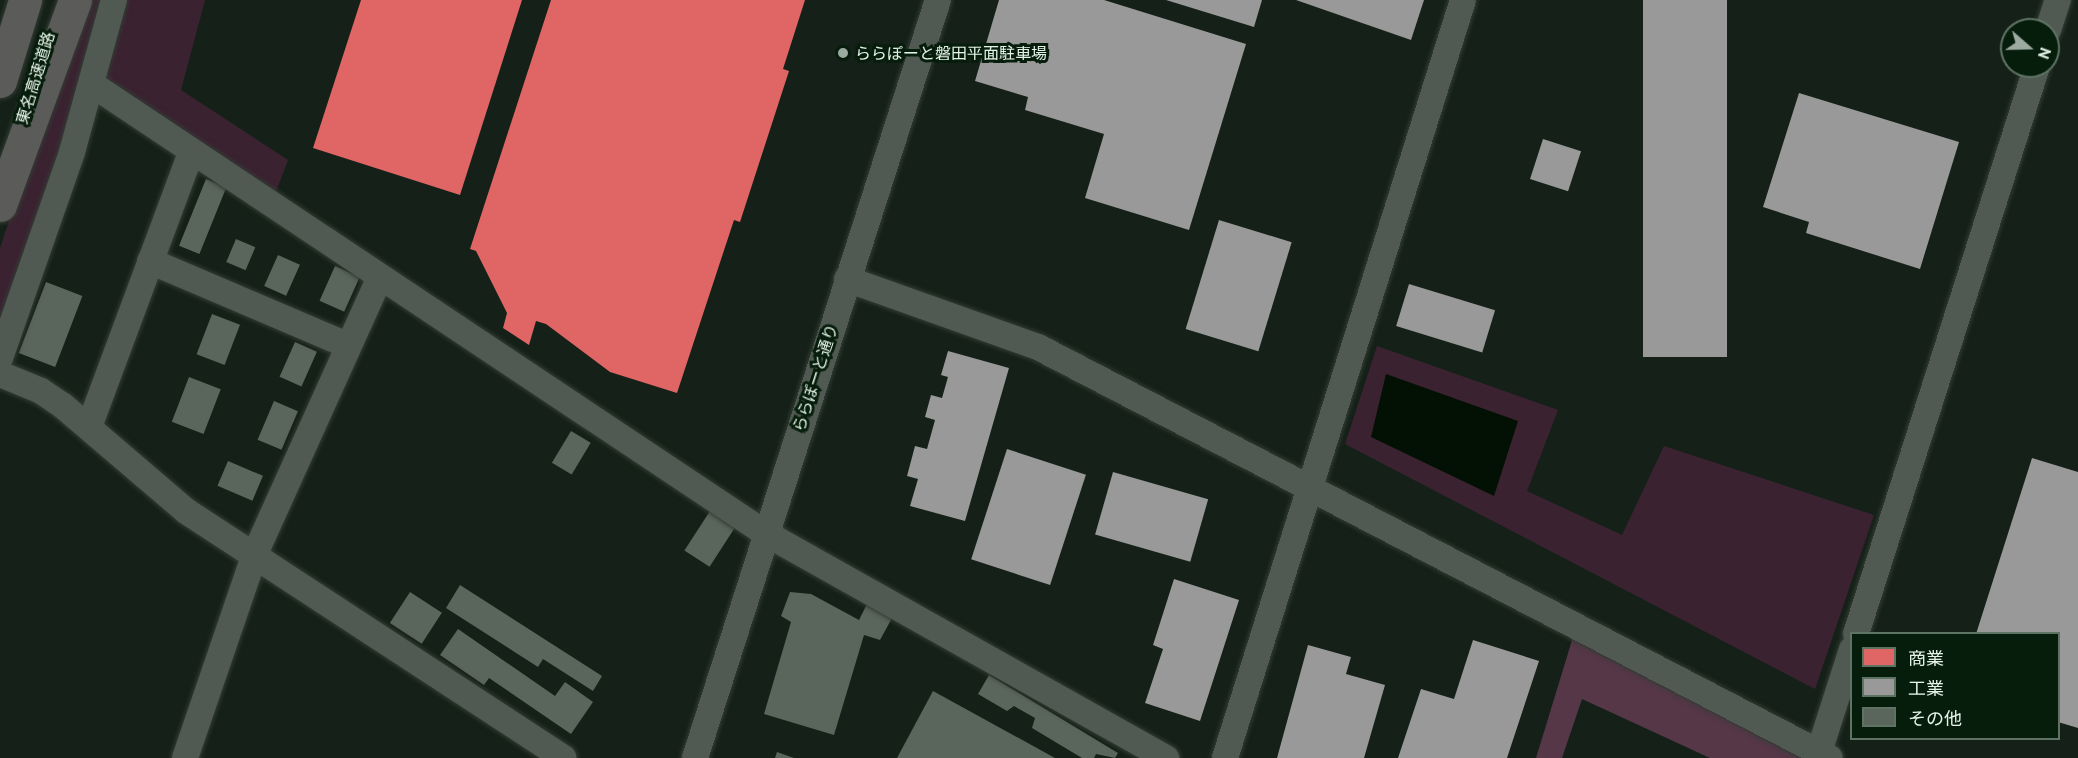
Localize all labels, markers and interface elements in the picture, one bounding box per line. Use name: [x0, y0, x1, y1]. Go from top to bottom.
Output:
north arrow: [2000, 18, 2060, 78]
street label: 東名高速道路: [12, 29, 58, 127]
place label: ららぽーと磐田平面駐車場: [855, 43, 1047, 63]
text: N: [2034, 45, 2056, 62]
marker: ららぽーと磐田平面駐車場: [836, 46, 850, 60]
street label: ららぽーと通り: [789, 322, 841, 434]
legend: [1850, 632, 2060, 740]
text: 商業: [1908, 647, 1944, 670]
text: 工業: [1908, 677, 1944, 700]
text: その他: [1908, 707, 1962, 730]

